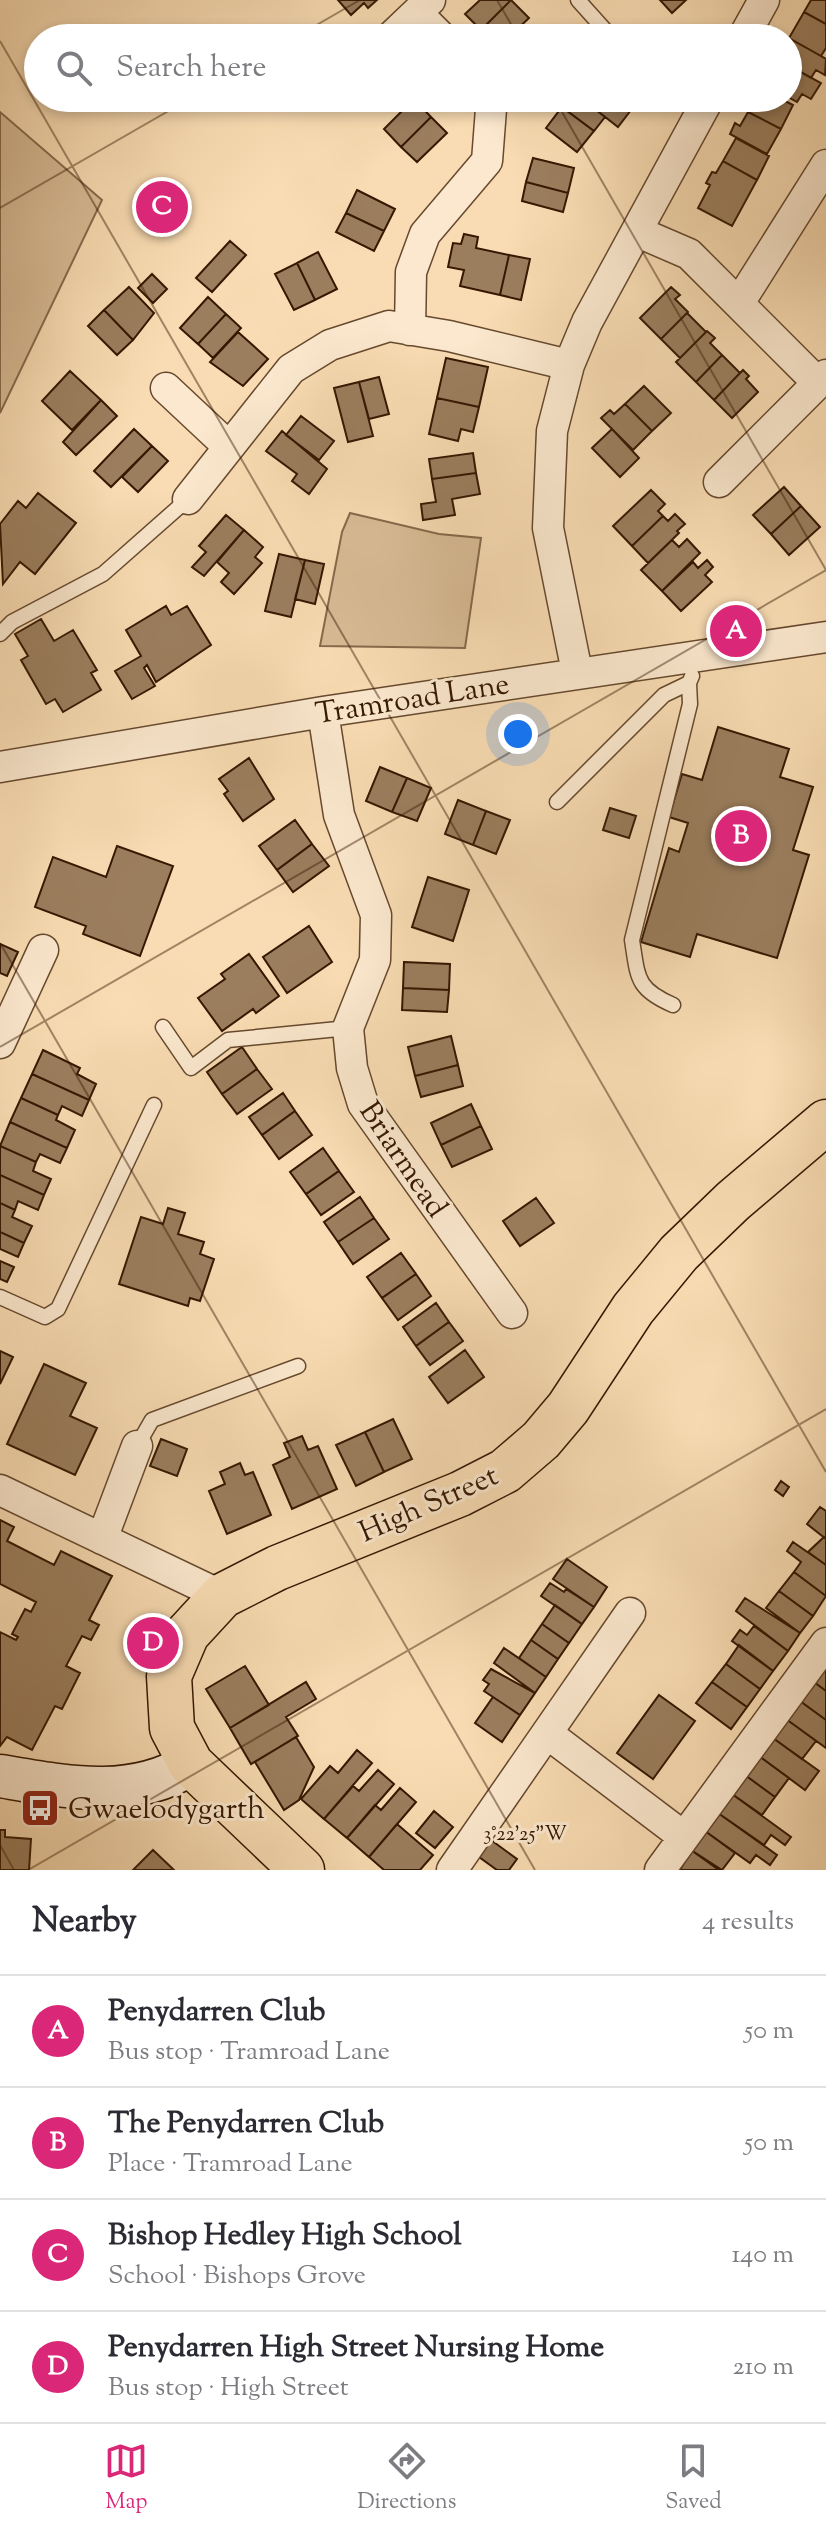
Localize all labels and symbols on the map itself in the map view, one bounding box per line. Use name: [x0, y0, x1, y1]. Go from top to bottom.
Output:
pin: C: [136, 177, 188, 237]
pin: A: [710, 601, 762, 661]
street label: Tramroad Lane: [312, 664, 512, 737]
your location: [498, 714, 538, 754]
pin: B: [715, 806, 767, 866]
street label: Briarmead: [347, 1094, 457, 1227]
street label: High Street: [353, 1456, 505, 1555]
pin: D: [127, 1613, 179, 1673]
bus stop icon: Gwaelodygarth: [19, 1787, 61, 1829]
place label: Gwaelodygarth: [68, 1789, 265, 1832]
text: 3°22'25"W: [483, 1821, 567, 1850]

